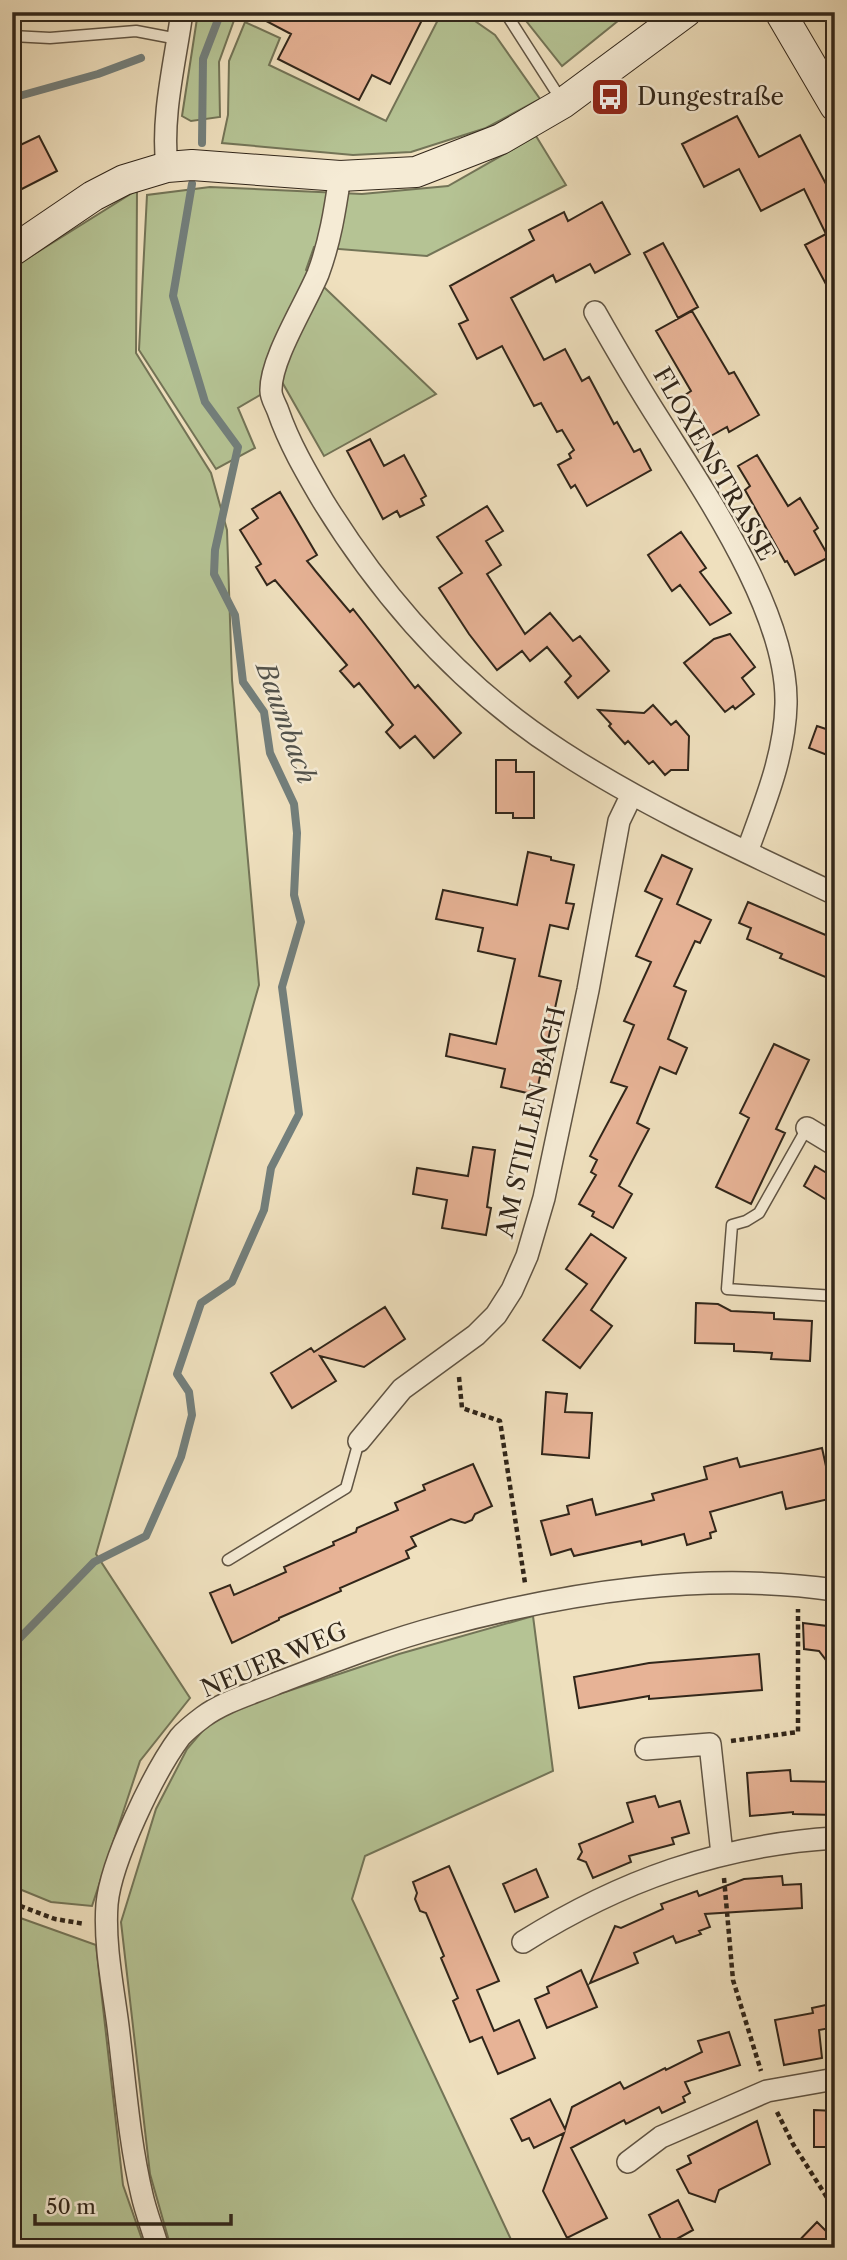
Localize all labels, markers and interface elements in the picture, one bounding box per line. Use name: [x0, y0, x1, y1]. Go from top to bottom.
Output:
bus stop icon: Dungestraße: [589, 76, 631, 118]
place label: Dungestraße: [637, 82, 784, 111]
street label: FLOXENSTRASSE: [647, 362, 782, 566]
water label: Baumbach: [249, 656, 323, 788]
street label: AM STILLEN BACH: [490, 1003, 571, 1241]
street label: NEUER WEG: [197, 1616, 351, 1703]
scale bar: [35, 2183, 231, 2227]
text: 50 m: [46, 2194, 96, 2219]

